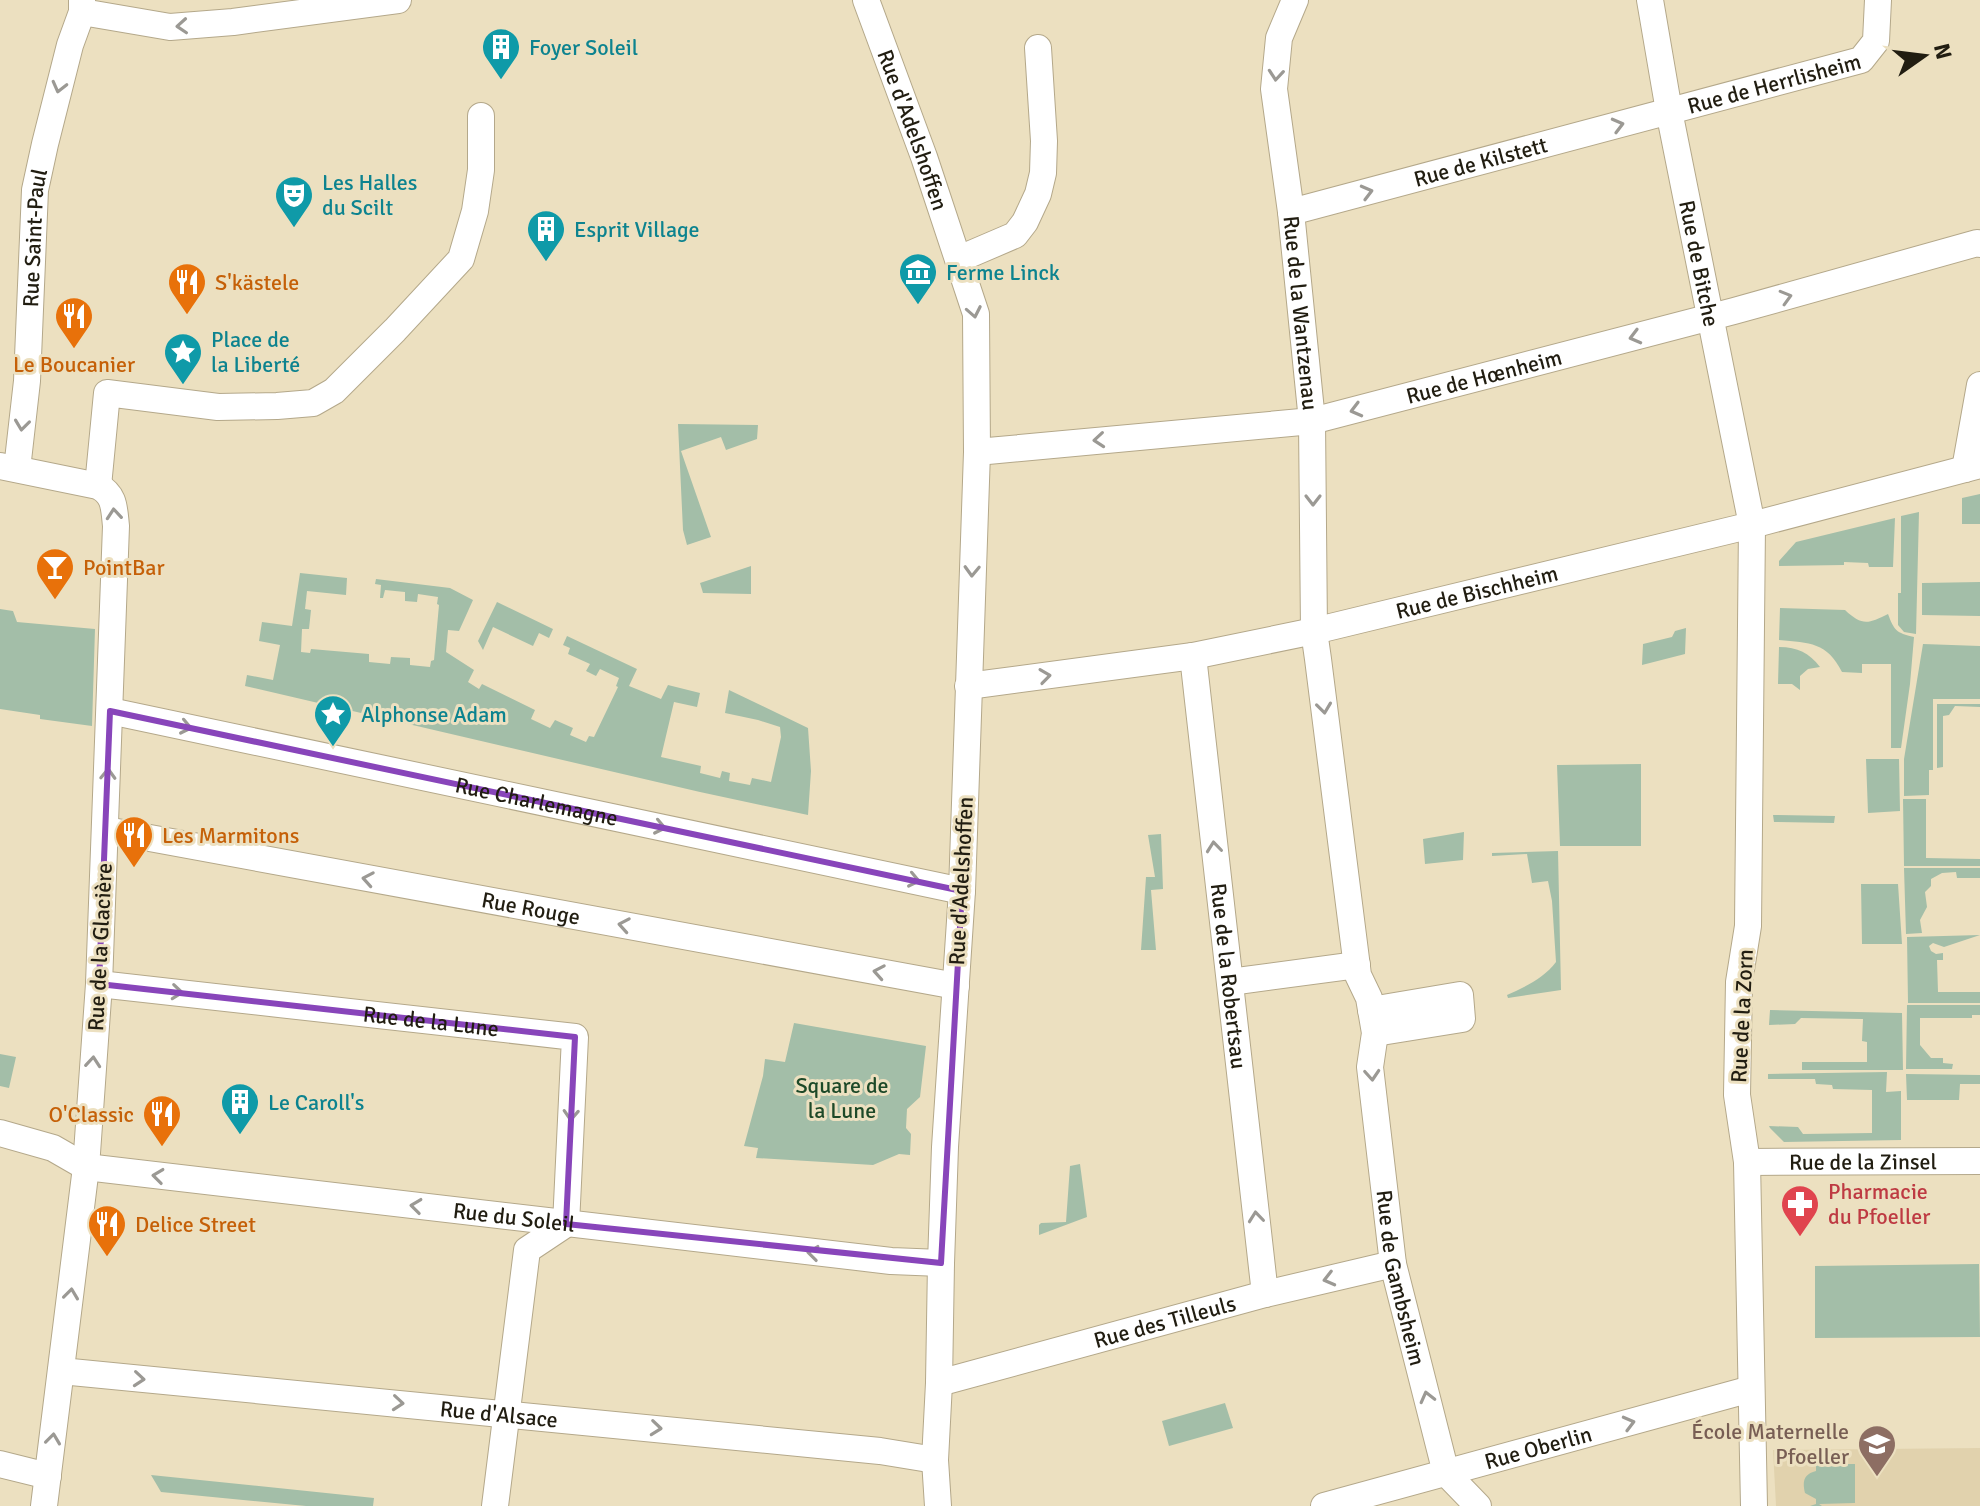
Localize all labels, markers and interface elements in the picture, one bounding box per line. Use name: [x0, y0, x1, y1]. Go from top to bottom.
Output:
north arrow: [1884, 16, 1964, 96]
one-way arrow: [175, 17, 188, 34]
building icon: Foyer Soleil: [480, 26, 522, 81]
place label: Foyer Soleil: [529, 34, 638, 61]
text: N: [1928, 41, 1958, 62]
street label: Rue d'Adelshoffen: [872, 45, 954, 214]
street label: Rue de Herrlisheim: [1684, 47, 1864, 119]
one-way arrow: [1268, 69, 1285, 82]
one-way arrow: [52, 79, 69, 93]
one-way arrow: [1610, 117, 1624, 134]
street label: Rue de Kilstett: [1411, 131, 1550, 192]
street label: Rue Saint-Paul: [17, 166, 53, 308]
place label: Les Halles du Scilt: [322, 169, 417, 221]
theatre icon: Les Halles du Scilt: [273, 174, 315, 229]
one-way arrow: [1359, 185, 1373, 201]
street label: Rue de Bitche: [1674, 198, 1725, 329]
building icon: Esprit Village: [525, 208, 567, 263]
street label: Rue de la Wantzenau: [1278, 214, 1324, 411]
place label: Esprit Village: [574, 216, 700, 243]
museum icon: Ferme Linck: [897, 251, 939, 306]
place label: Ferme Linck: [946, 259, 1060, 286]
restaurant icon: S'kästele: [166, 261, 208, 316]
place label: S'kästele: [215, 269, 299, 296]
one-way arrow: [1778, 290, 1792, 306]
restaurant icon: Le Boucanier: [53, 295, 95, 350]
one-way arrow: [964, 305, 981, 318]
place label: Place de la Liberté: [211, 326, 300, 378]
one-way arrow: [1628, 328, 1642, 345]
place icon: Place de la Liberté: [162, 331, 204, 386]
street label: Rue de Hœnheim: [1403, 343, 1565, 409]
place label: Le Boucanier: [13, 351, 135, 378]
one-way arrow: [1350, 400, 1364, 417]
one-way arrow: [14, 418, 31, 432]
one-way arrow: [1092, 432, 1105, 449]
one-way arrow: [1304, 494, 1322, 507]
one-way arrow: [106, 508, 123, 521]
bar icon: PointBar: [34, 546, 76, 601]
place label: PointBar: [83, 554, 165, 581]
street label: Rue de Bischheim: [1393, 559, 1561, 624]
one-way arrow: [964, 565, 981, 578]
one-way arrow: [1038, 668, 1052, 685]
place icon: Alphonse Adam: [312, 693, 354, 748]
place label: Alphonse Adam: [361, 701, 507, 728]
one-way arrow: [1315, 702, 1332, 715]
one-way arrow: [179, 718, 193, 735]
one-way arrow: [99, 767, 116, 780]
street label: Rue Charlemagne: [453, 771, 620, 831]
street label: Rue d'Adelshoffen: [943, 796, 979, 966]
restaurant icon: Les Marmitons: [113, 814, 155, 869]
one-way arrow: [653, 818, 666, 835]
place label: Les Marmitons: [162, 822, 299, 849]
one-way arrow: [1206, 840, 1223, 853]
street label: Rue de la Glacière: [82, 862, 118, 1032]
one-way arrow: [361, 871, 375, 888]
one-way arrow: [908, 871, 921, 888]
street label: Rue de la Robertsau: [1205, 882, 1253, 1070]
street label: Rue Rouge: [479, 886, 582, 930]
one-way arrow: [617, 918, 630, 935]
street label: Rue de la Zorn: [1725, 948, 1759, 1084]
one-way arrow: [873, 965, 886, 982]
one-way arrow: [171, 983, 184, 1000]
street label: Rue de la Lune: [362, 1000, 500, 1042]
one-way arrow: [84, 1055, 101, 1068]
one-way arrow: [1363, 1069, 1380, 1082]
park label: Square de la Lune: [795, 1072, 889, 1124]
building icon: Le Caroll's: [219, 1081, 261, 1136]
place label: Le Caroll's: [268, 1089, 364, 1116]
restaurant icon: O'Classic: [141, 1093, 183, 1148]
place label: O'Classic: [48, 1101, 134, 1128]
one-way arrow: [563, 1109, 580, 1122]
street label: Rue de la Zinsel: [1789, 1148, 1937, 1175]
one-way arrow: [151, 1167, 164, 1184]
place label: Pharmacie du Pfoeller: [1828, 1178, 1930, 1230]
pharmacy icon: Pharmacie du Pfoeller: [1779, 1183, 1821, 1238]
street label: Rue de Gambsheim: [1371, 1188, 1432, 1368]
street label: Rue du Soleil: [452, 1196, 576, 1237]
one-way arrow: [409, 1198, 422, 1215]
restaurant icon: Delice Street: [86, 1203, 128, 1258]
one-way arrow: [1248, 1210, 1265, 1223]
place label: Delice Street: [135, 1211, 256, 1238]
one-way arrow: [806, 1244, 819, 1261]
one-way arrow: [1322, 1270, 1336, 1287]
one-way arrow: [62, 1287, 79, 1300]
street label: Rue des Tilleuls: [1091, 1289, 1239, 1354]
one-way arrow: [133, 1370, 146, 1387]
one-way arrow: [1419, 1391, 1436, 1405]
one-way arrow: [392, 1394, 405, 1411]
street label: Rue d'Alsace: [439, 1395, 559, 1433]
one-way arrow: [1622, 1415, 1636, 1432]
place label: École Maternelle Pfoeller: [1691, 1418, 1849, 1470]
one-way arrow: [650, 1420, 663, 1437]
street label: Rue Oberlin: [1481, 1420, 1595, 1475]
school or university icon: École Maternelle Pfoeller: [1856, 1423, 1898, 1478]
one-way arrow: [44, 1432, 61, 1446]

